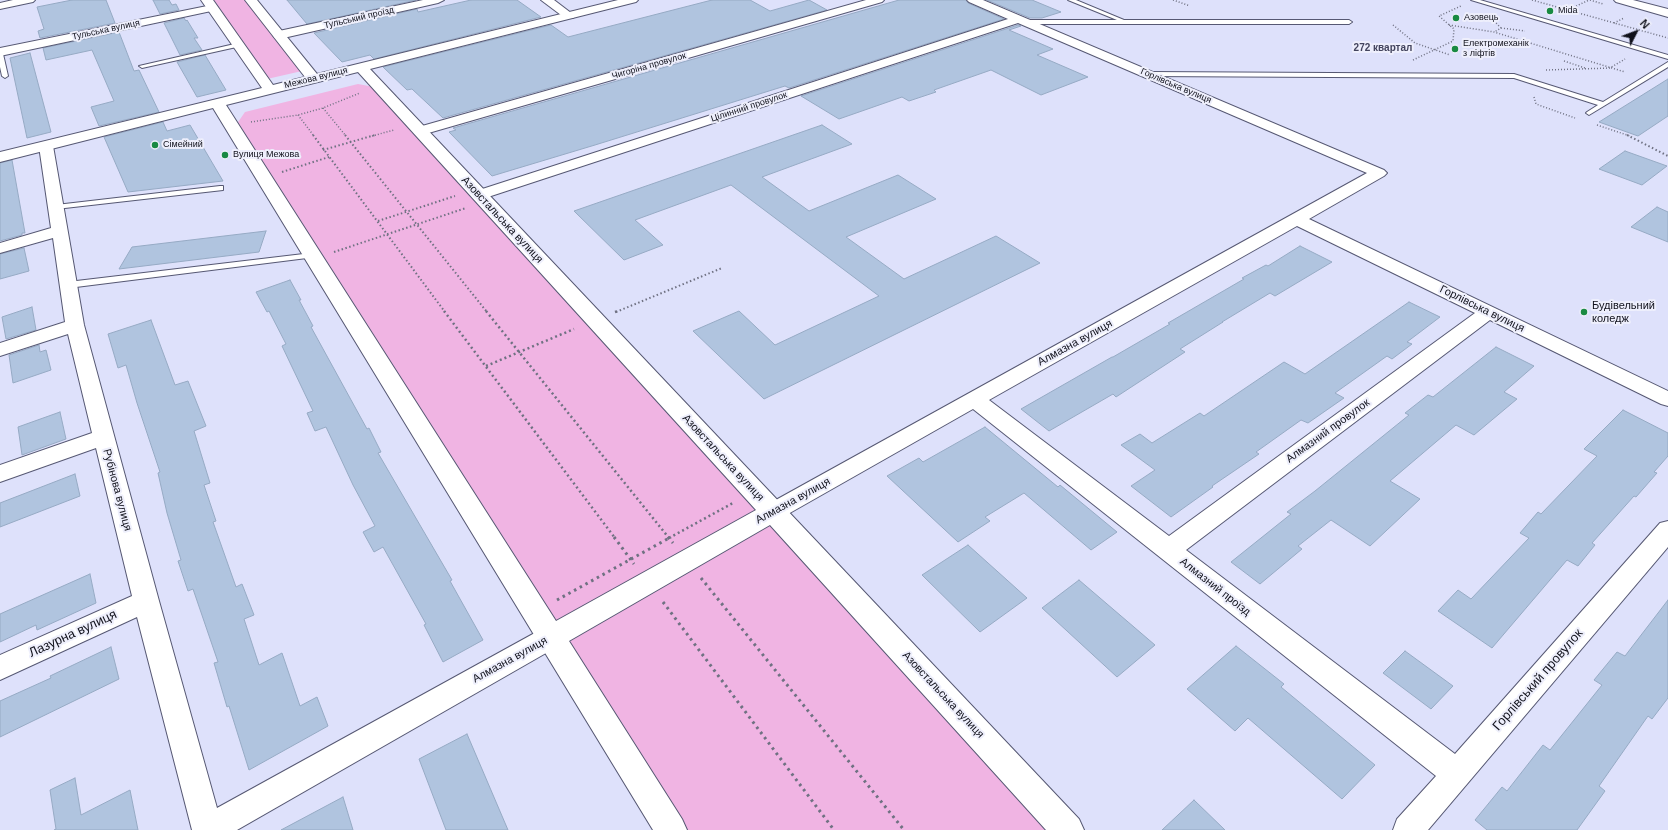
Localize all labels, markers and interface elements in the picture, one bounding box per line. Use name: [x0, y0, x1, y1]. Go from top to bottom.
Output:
street label: Тульський проїзд: [323, 5, 395, 31]
marker: Mida: [1545, 6, 1555, 16]
place label: Mida: [1558, 6, 1578, 16]
north arrow: [1616, 12, 1656, 52]
marker: Азовець: [1451, 13, 1461, 23]
place label: Азовець: [1464, 13, 1499, 23]
text: N: [1638, 17, 1652, 31]
street label: Тульська вулиця: [71, 18, 141, 42]
place label: Електромеханік з ліфтів: [1463, 39, 1529, 60]
district label: 272 квартал: [1354, 42, 1412, 54]
marker: Електромеханік з ліфтів: [1450, 44, 1460, 54]
street label: Чигоріна провулок: [611, 50, 687, 82]
street label: Межова вулиця: [283, 65, 349, 91]
street label: Горлівська вулиця: [1139, 66, 1213, 106]
street label: Цілинний провулок: [710, 90, 788, 124]
marker: Сімейний: [150, 140, 160, 150]
place label: Сімейний: [163, 140, 203, 150]
marker: Вулиця Межова: [220, 150, 230, 160]
place label: Вулиця Межова: [233, 150, 299, 160]
street label: Азовстальська вулиця: [458, 174, 546, 266]
street label: Горлівська вулиця: [1437, 283, 1527, 335]
place label: Будівельний коледж: [1592, 299, 1655, 325]
marker: Будівельний коледж: [1579, 307, 1589, 317]
street label: Алмазна вулиця: [1035, 317, 1115, 369]
street label: Алмазний провулок: [1284, 396, 1372, 466]
street label: Азовстальська вулиця: [679, 412, 767, 504]
street label: Рубінова вулиця: [100, 447, 134, 533]
street label: Алмазна вулиця: [753, 475, 833, 527]
street label: Алмазний проїзд: [1177, 555, 1253, 619]
street label: Лазурна вулиця: [27, 607, 119, 661]
street label: Горлівський провулок: [1490, 626, 1586, 734]
street label: Алмазна вулиця: [470, 634, 550, 686]
street label: Азовстальська вулиця: [899, 649, 987, 741]

